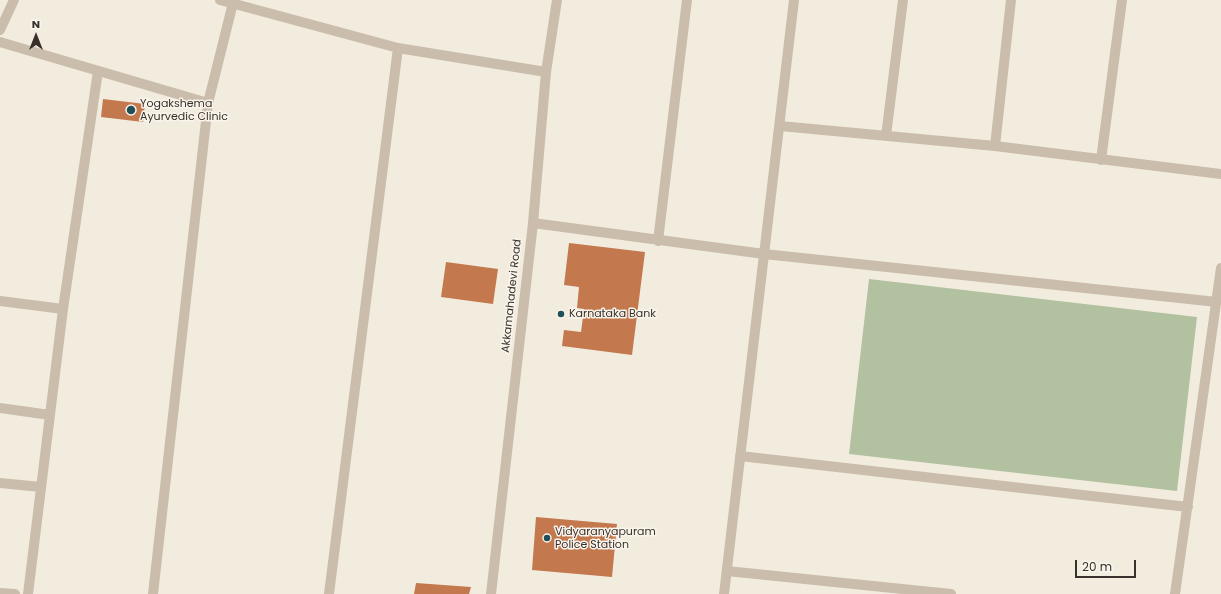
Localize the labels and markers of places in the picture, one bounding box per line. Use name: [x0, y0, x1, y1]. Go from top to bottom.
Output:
place label: Yogakshema Ayurvedic Clinic: [140, 97, 228, 123]
marker: Yogakshema Ayurvedic Clinic: [125, 104, 137, 116]
place label: Karnataka Bank: [569, 307, 656, 321]
marker: Karnataka Bank: [556, 309, 566, 319]
place label: Vidyaranyapuram Police Station: [555, 525, 656, 551]
marker: Vidyaranyapuram Police Station: [542, 533, 552, 543]

